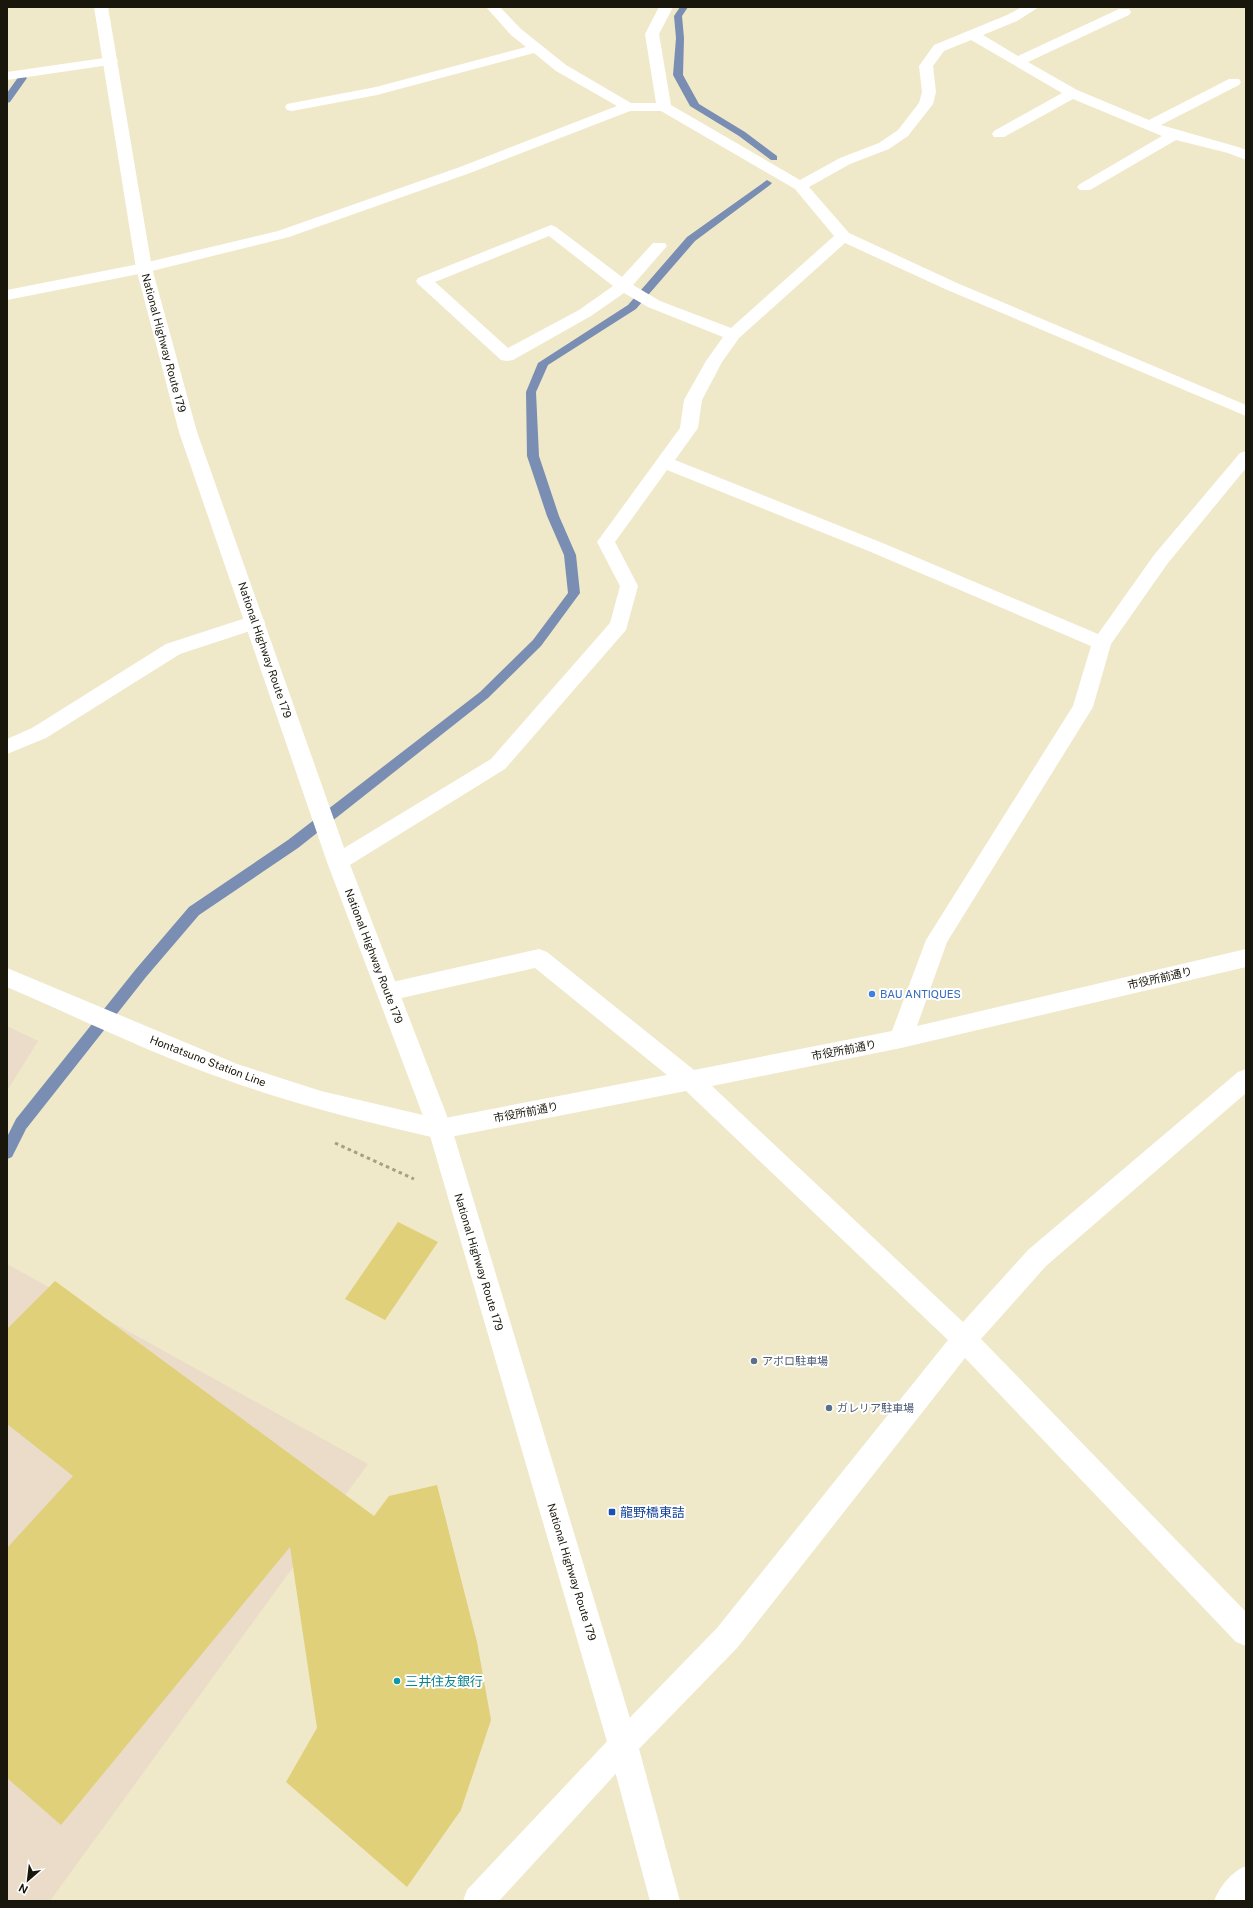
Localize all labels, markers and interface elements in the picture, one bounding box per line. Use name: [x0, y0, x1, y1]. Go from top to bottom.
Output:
street label: National Highway Route 179: [140, 272, 188, 414]
street label: National Highway Route 179: [236, 580, 294, 720]
street label: National Highway Route 179: [343, 887, 405, 1025]
street label: 市役所前通り: [1126, 965, 1194, 991]
place label: BAU ANTIQUES: [880, 988, 961, 1000]
marker: BAU ANTIQUES: [867, 989, 877, 999]
street label: Hontatsuno Station Line: [148, 1033, 268, 1089]
street label: 市役所前通り: [810, 1038, 878, 1062]
street label: 市役所前通り: [492, 1100, 560, 1124]
street label: National Highway Route 179: [452, 1192, 506, 1332]
place label: アポロ駐車場: [762, 1355, 828, 1367]
marker: アポロ駐車場: [749, 1356, 759, 1366]
place label: ガレリア駐車場: [837, 1402, 914, 1414]
marker: ガレリア駐車場: [824, 1403, 834, 1413]
street label: National Highway Route 179: [545, 1502, 599, 1642]
place label: 龍野橋東詰: [620, 1505, 685, 1520]
marker: 龍野橋東詰: [607, 1507, 617, 1517]
place label: 三井住友銀行: [405, 1674, 483, 1689]
marker: 三井住友銀行: [392, 1676, 402, 1686]
north arrow: [8, 1860, 48, 1900]
text: N: [17, 1882, 30, 1896]

